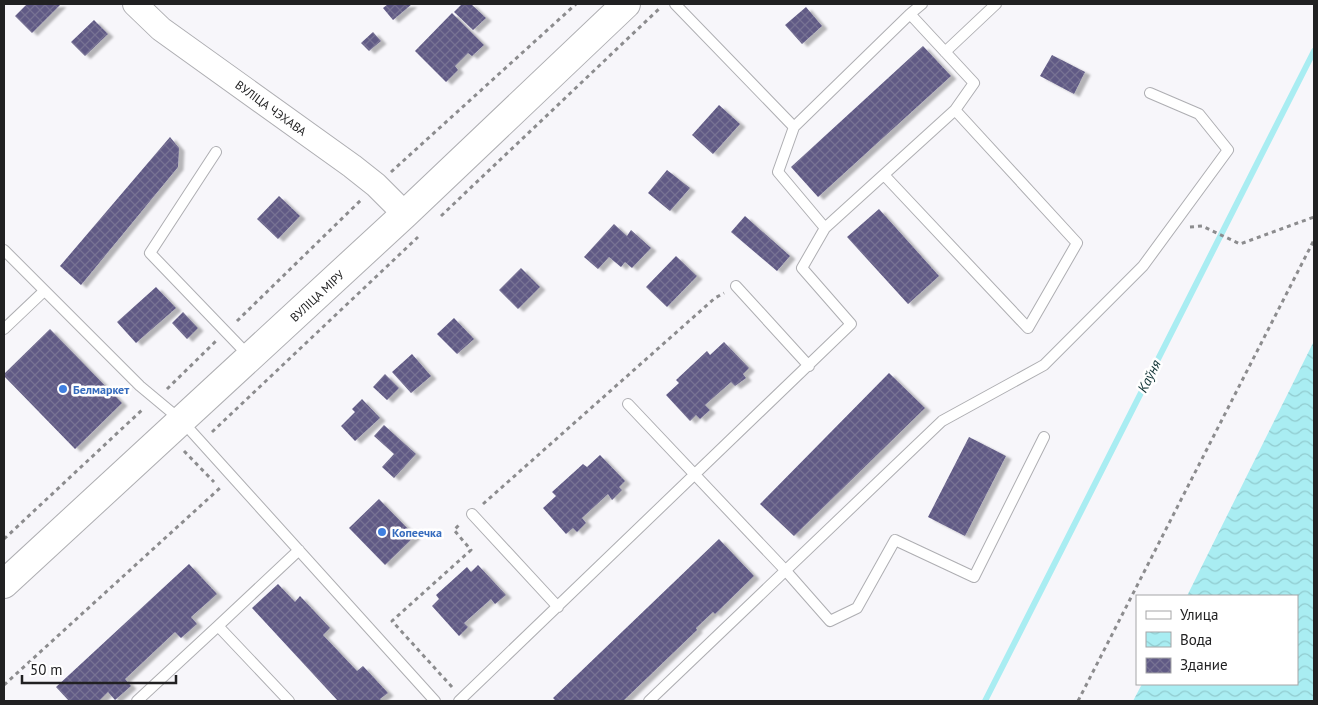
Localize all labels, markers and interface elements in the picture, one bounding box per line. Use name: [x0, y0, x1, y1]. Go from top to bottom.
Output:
street label: ВУЛІЦА ЧЭХАВА: [232, 77, 310, 139]
street label: ВУЛІЦА МІРУ: [287, 267, 347, 325]
water label: Каўня: [1133, 356, 1165, 395]
place label: Белмаркет: [73, 382, 129, 397]
marker: Белмаркет: [57, 383, 69, 395]
place label: Копеечка: [392, 525, 442, 540]
marker: Копеечка: [376, 526, 388, 538]
legend: [1136, 595, 1298, 685]
text: Улица: [1180, 605, 1218, 624]
text: Вода: [1180, 630, 1212, 649]
scale bar: [22, 652, 176, 684]
text: Здание: [1180, 655, 1228, 674]
text: 50 m: [30, 660, 63, 679]

